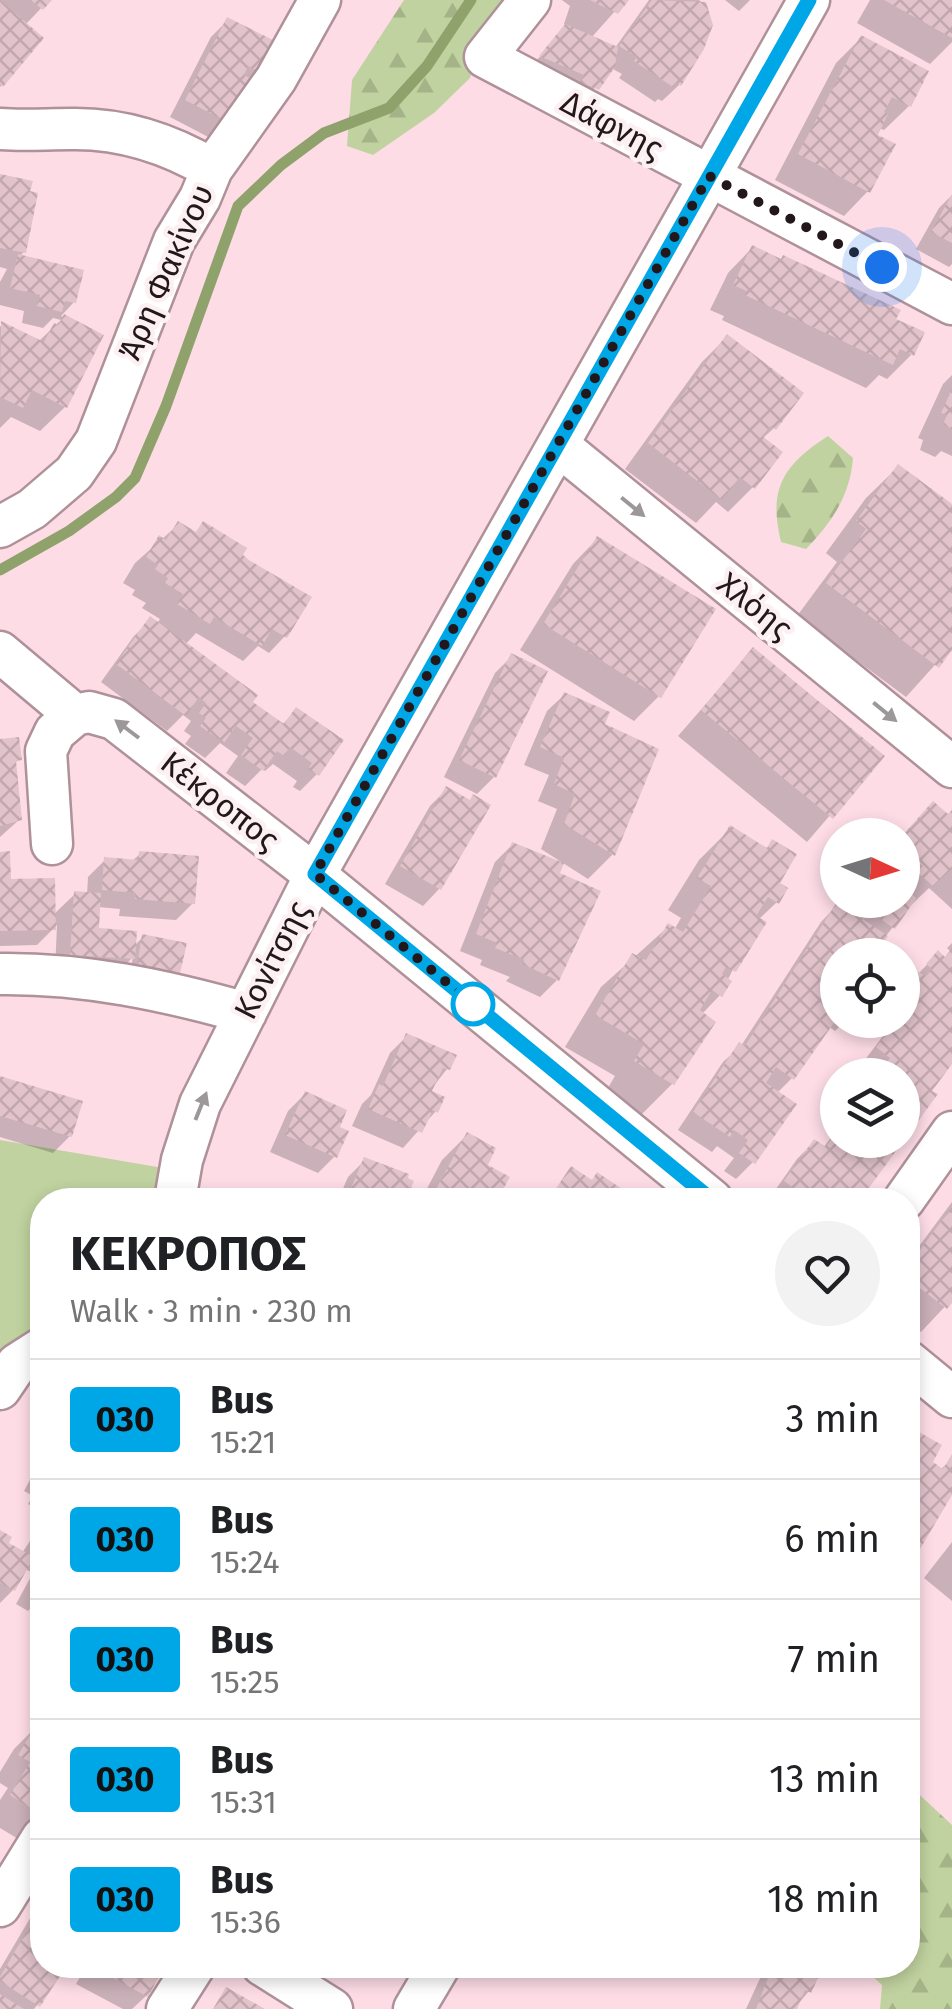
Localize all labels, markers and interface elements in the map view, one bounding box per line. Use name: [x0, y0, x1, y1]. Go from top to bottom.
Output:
street label: Δάφνης: [555, 82, 669, 168]
street label: Άρη Φακίνου: [110, 178, 222, 366]
your location: [857, 242, 907, 292]
one-way arrow: [621, 496, 646, 517]
street label: Χλόης: [710, 564, 800, 648]
one-way arrow: [873, 701, 898, 722]
one-way arrow: [115, 719, 141, 740]
street label: Κέκροπος: [153, 743, 287, 859]
north arrow: [820, 818, 920, 918]
map controls: [820, 818, 920, 1158]
street label: Κονίτσης: [226, 895, 318, 1025]
button: locate: [820, 938, 920, 1038]
unlabelled marker: [452, 983, 494, 1025]
button: layers: [820, 1058, 920, 1158]
one-way arrow: [193, 1091, 209, 1121]
button: heart: [775, 1221, 880, 1326]
text: ΚΕΚΡΟΠΟΣ: [70, 1225, 306, 1283]
text: Walk · 3 min · 230 m: [70, 1292, 353, 1330]
text: Bus: [210, 1377, 274, 1423]
text: 3 min: [785, 1396, 880, 1442]
text: 030: [96, 1398, 154, 1440]
text: 15:21: [210, 1423, 276, 1461]
text: Bus: [210, 1497, 274, 1543]
text: 6 min: [784, 1516, 880, 1562]
text: 030: [96, 1518, 154, 1560]
text: 15:24: [210, 1543, 280, 1581]
text: Bus: [210, 1617, 274, 1663]
text: 7 min: [788, 1636, 880, 1682]
text: 030: [96, 1638, 154, 1680]
text: 15:25: [210, 1663, 279, 1701]
text: Bus: [210, 1737, 274, 1783]
text: 13 min: [769, 1756, 880, 1802]
text: 030: [96, 1758, 154, 1800]
text: 15:31: [210, 1783, 277, 1821]
text: Bus: [210, 1857, 274, 1903]
text: 18 min: [767, 1876, 880, 1922]
text: 030: [96, 1878, 154, 1920]
text: 15:36: [210, 1903, 281, 1941]

